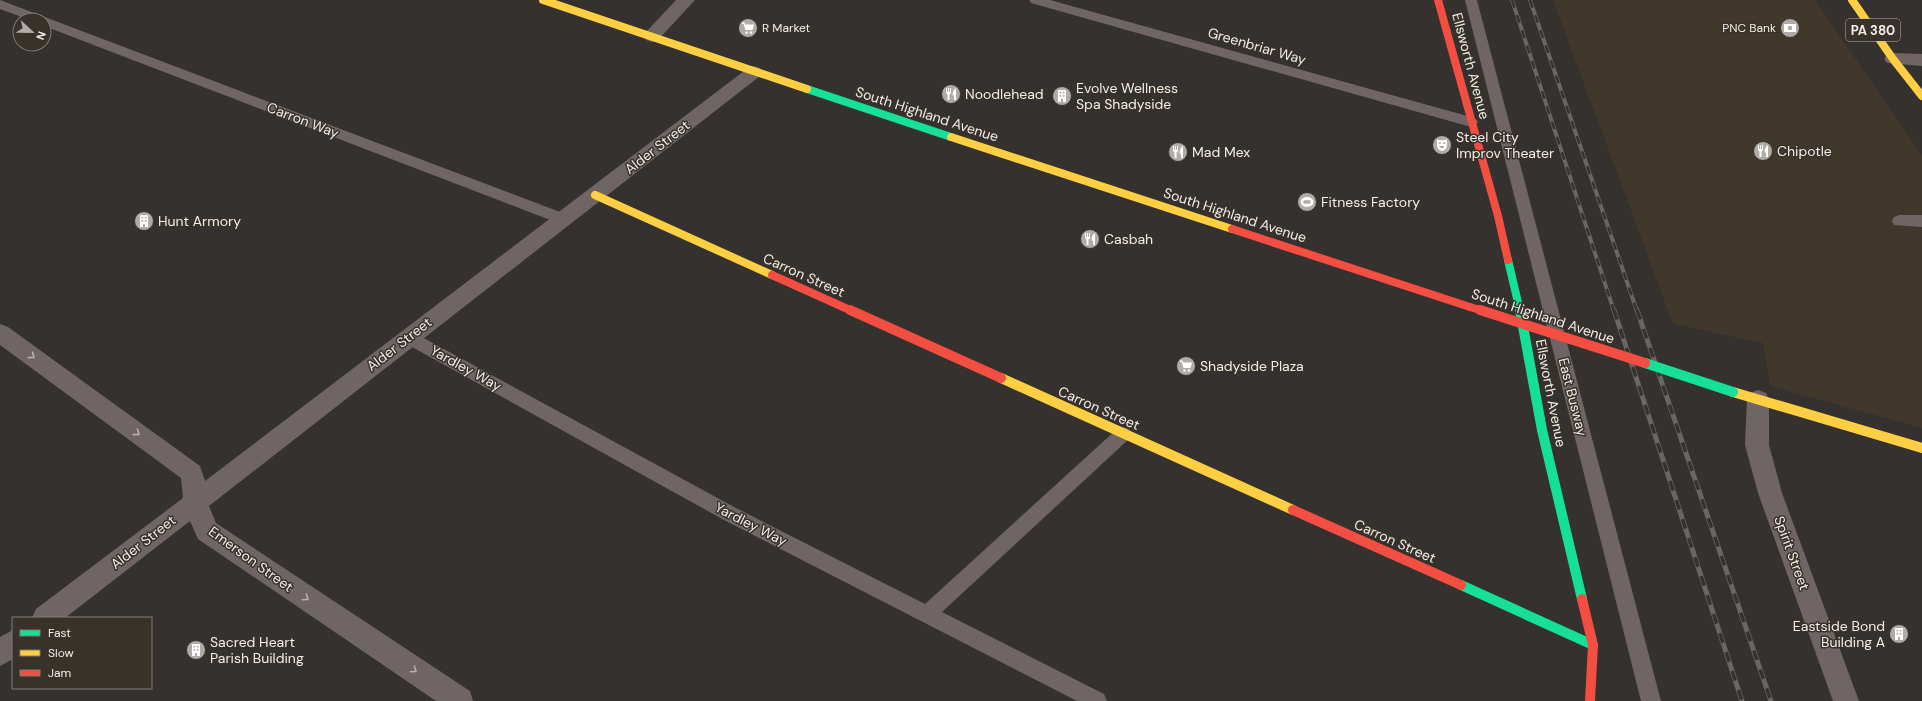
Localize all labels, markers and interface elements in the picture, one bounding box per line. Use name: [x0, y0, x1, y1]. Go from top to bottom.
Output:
street label: Ellsworth Avenue: [1448, 11, 1494, 121]
north arrow: [12, 12, 52, 52]
supermarket icon: R Market: [737, 17, 759, 39]
bank icon: PNC Bank: [1779, 17, 1801, 39]
road number: PA 380: [1846, 19, 1900, 41]
place label: R Market: [762, 20, 811, 36]
place label: PNC Bank: [1722, 20, 1776, 36]
street label: Greenbriar Way: [1206, 23, 1308, 69]
text: N: [33, 29, 49, 42]
place label: Evolve Wellness Spa Shadyside: [1076, 79, 1178, 113]
street label: South Highland Avenue: [853, 82, 1001, 146]
restaurant icon: Noodlehead: [940, 83, 962, 105]
place label: Noodlehead: [965, 85, 1044, 103]
building icon: Evolve Wellness Spa Shadyside: [1051, 85, 1073, 107]
street label: Carron Way: [264, 98, 342, 142]
street label: Alder Street: [621, 116, 693, 178]
place label: Steel City Improv Theater: [1456, 128, 1554, 162]
theatre icon: Steel City Improv Theater: [1431, 134, 1453, 156]
restaurant icon: Chipotle: [1752, 140, 1774, 162]
restaurant icon: Mad Mex: [1167, 141, 1189, 163]
place label: Chipotle: [1777, 142, 1832, 160]
place label: Mad Mex: [1192, 143, 1250, 161]
street label: South Highland Avenue: [1161, 183, 1309, 247]
sports icon: Fitness Factory: [1296, 191, 1318, 213]
place label: Fitness Factory: [1321, 193, 1420, 211]
building icon: Hunt Armory: [133, 210, 155, 232]
place label: Hunt Armory: [158, 212, 241, 230]
restaurant icon: Casbah: [1079, 228, 1101, 250]
place label: Casbah: [1104, 230, 1153, 248]
street label: Carron Street: [760, 249, 848, 301]
street label: South Highland Avenue: [1469, 284, 1617, 348]
street label: Alder Street: [363, 313, 435, 375]
street label: Ellsworth Avenue: [1532, 337, 1570, 449]
street label: Yardley Way: [427, 341, 505, 395]
one-way arrow: [27, 351, 34, 358]
supermarket icon: Shadyside Plaza: [1175, 355, 1197, 377]
street label: East Busway: [1555, 356, 1591, 438]
place label: Shadyside Plaza: [1200, 357, 1304, 375]
street label: Carron Street: [1055, 382, 1143, 434]
one-way arrow: [132, 428, 139, 435]
street label: Yardley Way: [712, 498, 790, 550]
street label: Alder Street: [107, 511, 179, 573]
street label: Spirit Street: [1770, 513, 1814, 593]
street label: Carron Street: [1351, 515, 1439, 567]
street label: Emerson Street: [205, 522, 297, 596]
one-way arrow: [302, 593, 309, 601]
legend: [12, 617, 152, 689]
place label: Eastside Bond Building A: [1793, 617, 1885, 651]
building icon: Eastside Bond Building A: [1888, 623, 1910, 645]
text: Fast: [48, 625, 71, 641]
place label: Sacred Heart Parish Building: [210, 633, 304, 667]
building icon: Sacred Heart Parish Building: [185, 639, 207, 661]
text: Slow: [48, 645, 74, 661]
text: Jam: [48, 665, 71, 681]
one-way arrow: [409, 665, 416, 672]

